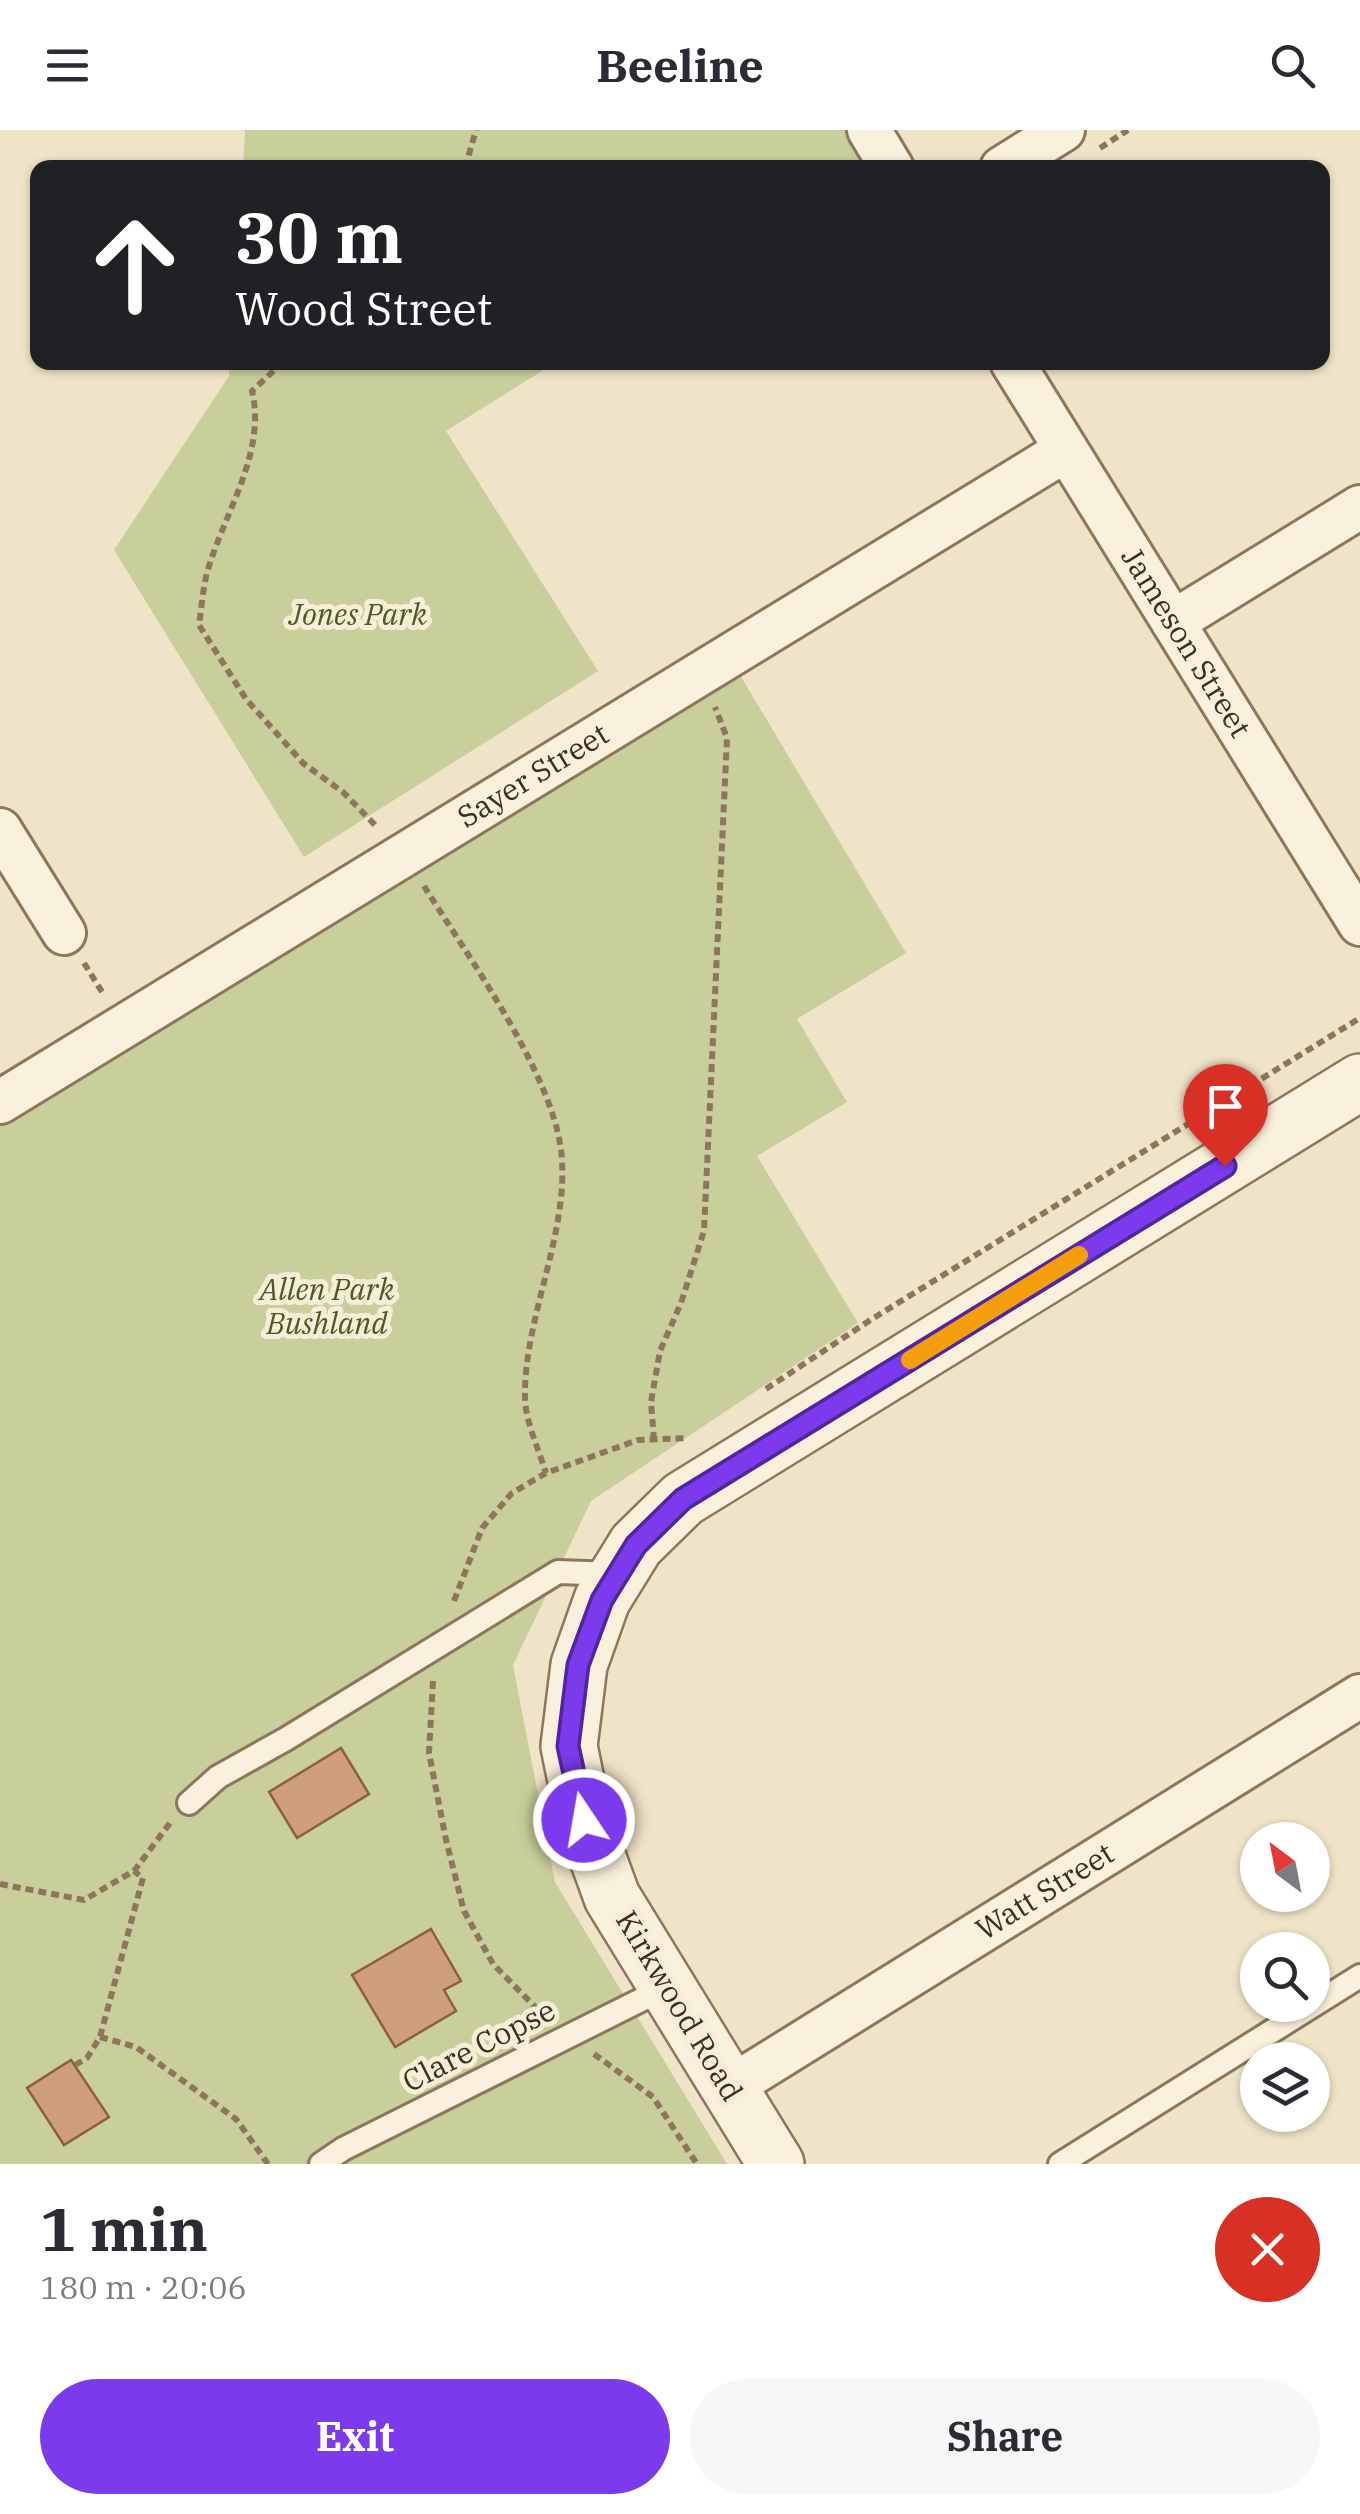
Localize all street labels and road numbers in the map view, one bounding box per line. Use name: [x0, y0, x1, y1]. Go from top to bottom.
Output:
street label: Jameson Street: [1113, 539, 1261, 744]
street label: Sayer Street: [450, 714, 615, 836]
street label: Watt Street: [968, 1833, 1121, 1948]
street label: Kirkwood Road: [608, 1903, 753, 2108]
street label: Clare Copse: [395, 1990, 561, 2100]

